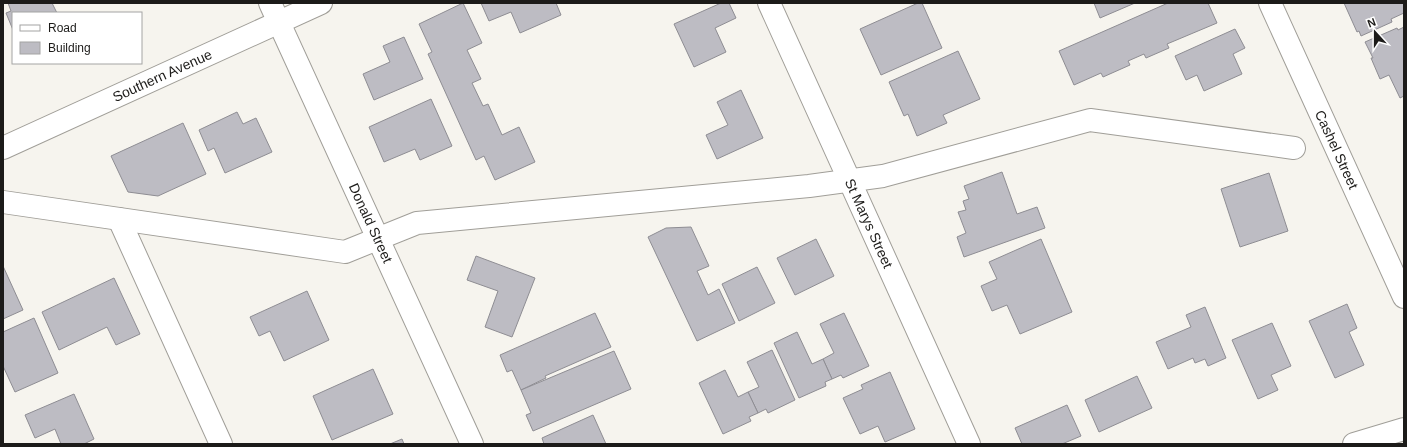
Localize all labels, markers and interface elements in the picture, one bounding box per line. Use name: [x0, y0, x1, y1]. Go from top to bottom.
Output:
legend: [12, 12, 142, 64]
north arrow: [1355, 12, 1395, 52]
text: N: [1366, 16, 1377, 30]
text: Road: [48, 21, 77, 35]
text: Building: [48, 41, 91, 55]
street label: Southern Avenue: [110, 46, 215, 105]
street label: Cashel Street: [1312, 108, 1362, 192]
street label: St Marys Street: [842, 176, 896, 271]
street label: Donald Street: [346, 181, 396, 265]

